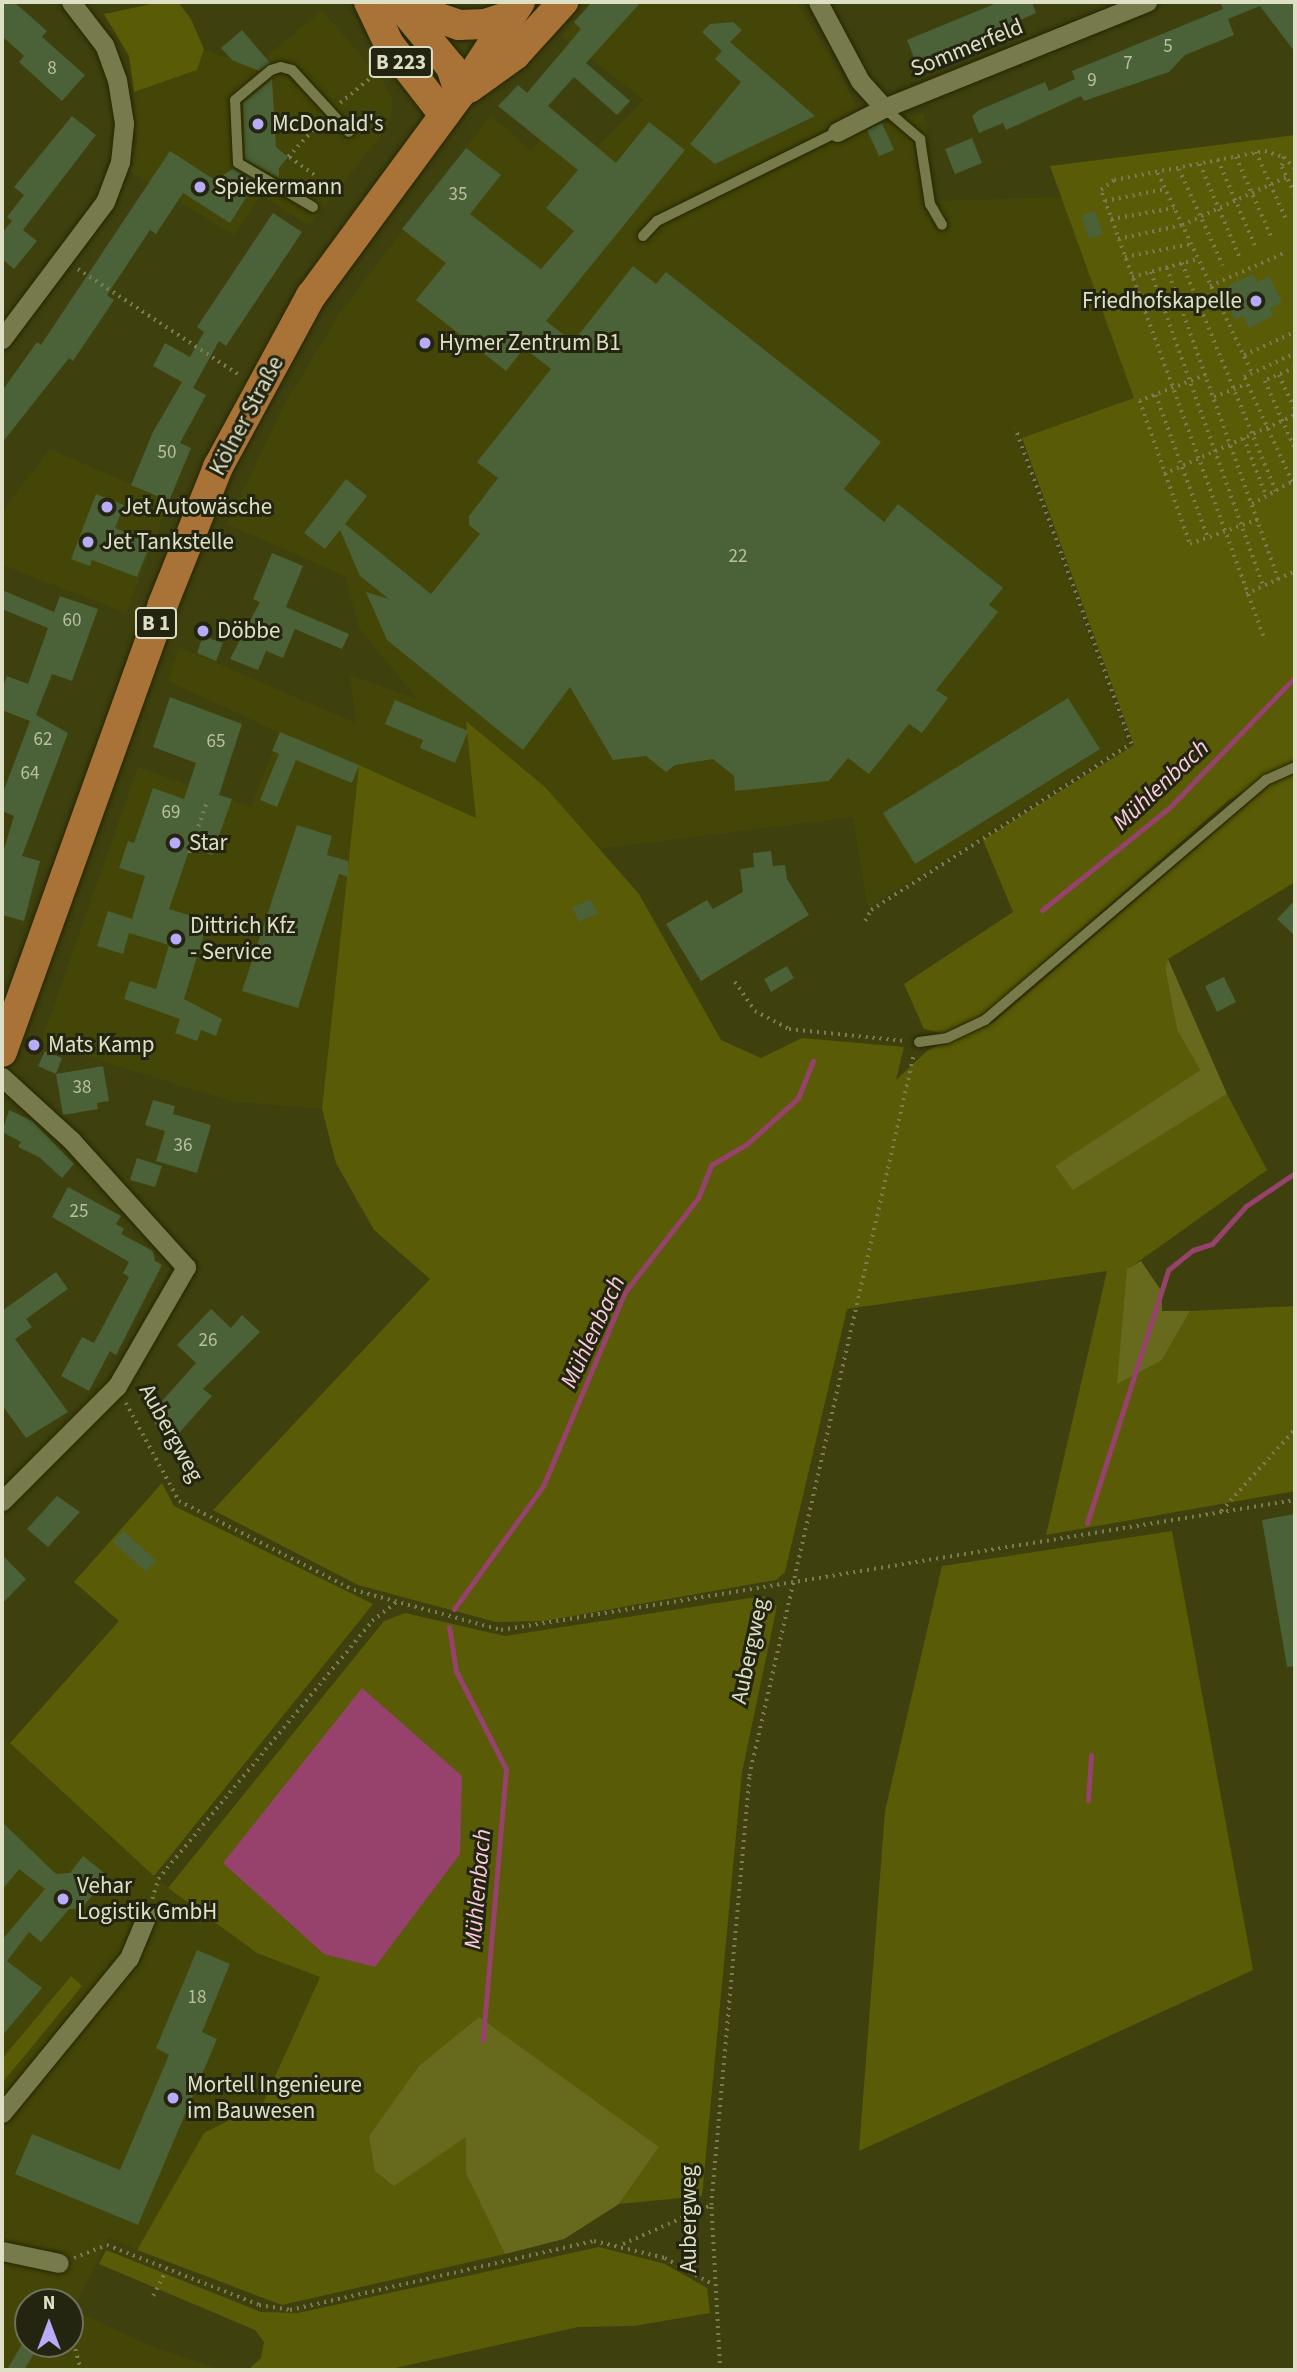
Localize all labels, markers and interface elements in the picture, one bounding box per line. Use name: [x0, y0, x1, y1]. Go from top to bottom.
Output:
street label: Sommerfeld: [907, 13, 1027, 83]
house number: 5: [1163, 36, 1173, 58]
road number: B 223: [368, 44, 434, 80]
house number: 7: [1123, 53, 1133, 75]
house number: 8: [47, 58, 57, 80]
house number: 9: [1087, 70, 1097, 92]
place label: McDonald's: [272, 110, 384, 138]
marker: McDonald's: [250, 116, 266, 132]
place label: Spiekermann: [214, 173, 342, 201]
marker: Spiekermann: [192, 179, 208, 195]
house number: 35: [449, 184, 467, 206]
place label: Friedhofskapelle: [1082, 287, 1242, 315]
marker: Friedhofskapelle: [1248, 293, 1264, 309]
place label: Hymer Zentrum B1: [439, 329, 621, 357]
marker: Hymer Zentrum B1: [417, 335, 433, 351]
street label: Kölner Straße: [204, 352, 290, 480]
house number: 50: [158, 442, 176, 464]
place label: Jet Autowäsche: [121, 493, 272, 521]
marker: Jet Autowäsche: [99, 499, 115, 515]
place label: Jet Tankstelle: [102, 528, 234, 556]
marker: Jet Tankstelle: [80, 534, 96, 550]
house number: 22: [729, 546, 747, 568]
road number: B 1: [135, 606, 177, 640]
house number: 60: [63, 610, 81, 632]
place label: Döbbe: [217, 617, 280, 645]
marker: Döbbe: [195, 623, 211, 639]
house number: 62: [34, 729, 52, 751]
house number: 65: [207, 731, 225, 753]
water label: Mühlenbach: [1107, 733, 1215, 837]
house number: 64: [21, 763, 39, 785]
house number: 69: [162, 802, 180, 824]
place label: Star: [189, 829, 228, 857]
marker: Star: [167, 835, 183, 851]
place label: Dittrich Kfz - Service: [190, 912, 296, 966]
marker: Dittrich Kfz - Service: [168, 931, 184, 947]
place label: Mats Kamp: [48, 1031, 155, 1059]
marker: Mats Kamp: [26, 1037, 42, 1053]
house number: 38: [73, 1077, 91, 1099]
house number: 36: [174, 1135, 192, 1157]
house number: 25: [70, 1201, 88, 1223]
water label: Mühlenbach: [554, 1271, 632, 1393]
house number: 26: [199, 1330, 217, 1352]
street label: Aubergweg: [133, 1379, 209, 1487]
street label: Aubergweg: [725, 1596, 775, 1706]
water label: Mühlenbach: [458, 1828, 498, 1950]
place label: Vehar Logistik GmbH: [77, 1872, 217, 1926]
marker: Vehar Logistik GmbH: [55, 1891, 71, 1907]
house number: 18: [188, 1987, 206, 2009]
place label: Mortell Ingenieure im Bauwesen: [187, 2071, 362, 2125]
marker: Mortell Ingenieure im Bauwesen: [165, 2090, 181, 2106]
street label: Aubergweg: [675, 2165, 703, 2273]
north arrow: [14, 2288, 84, 2358]
text: N: [43, 2290, 55, 2317]

